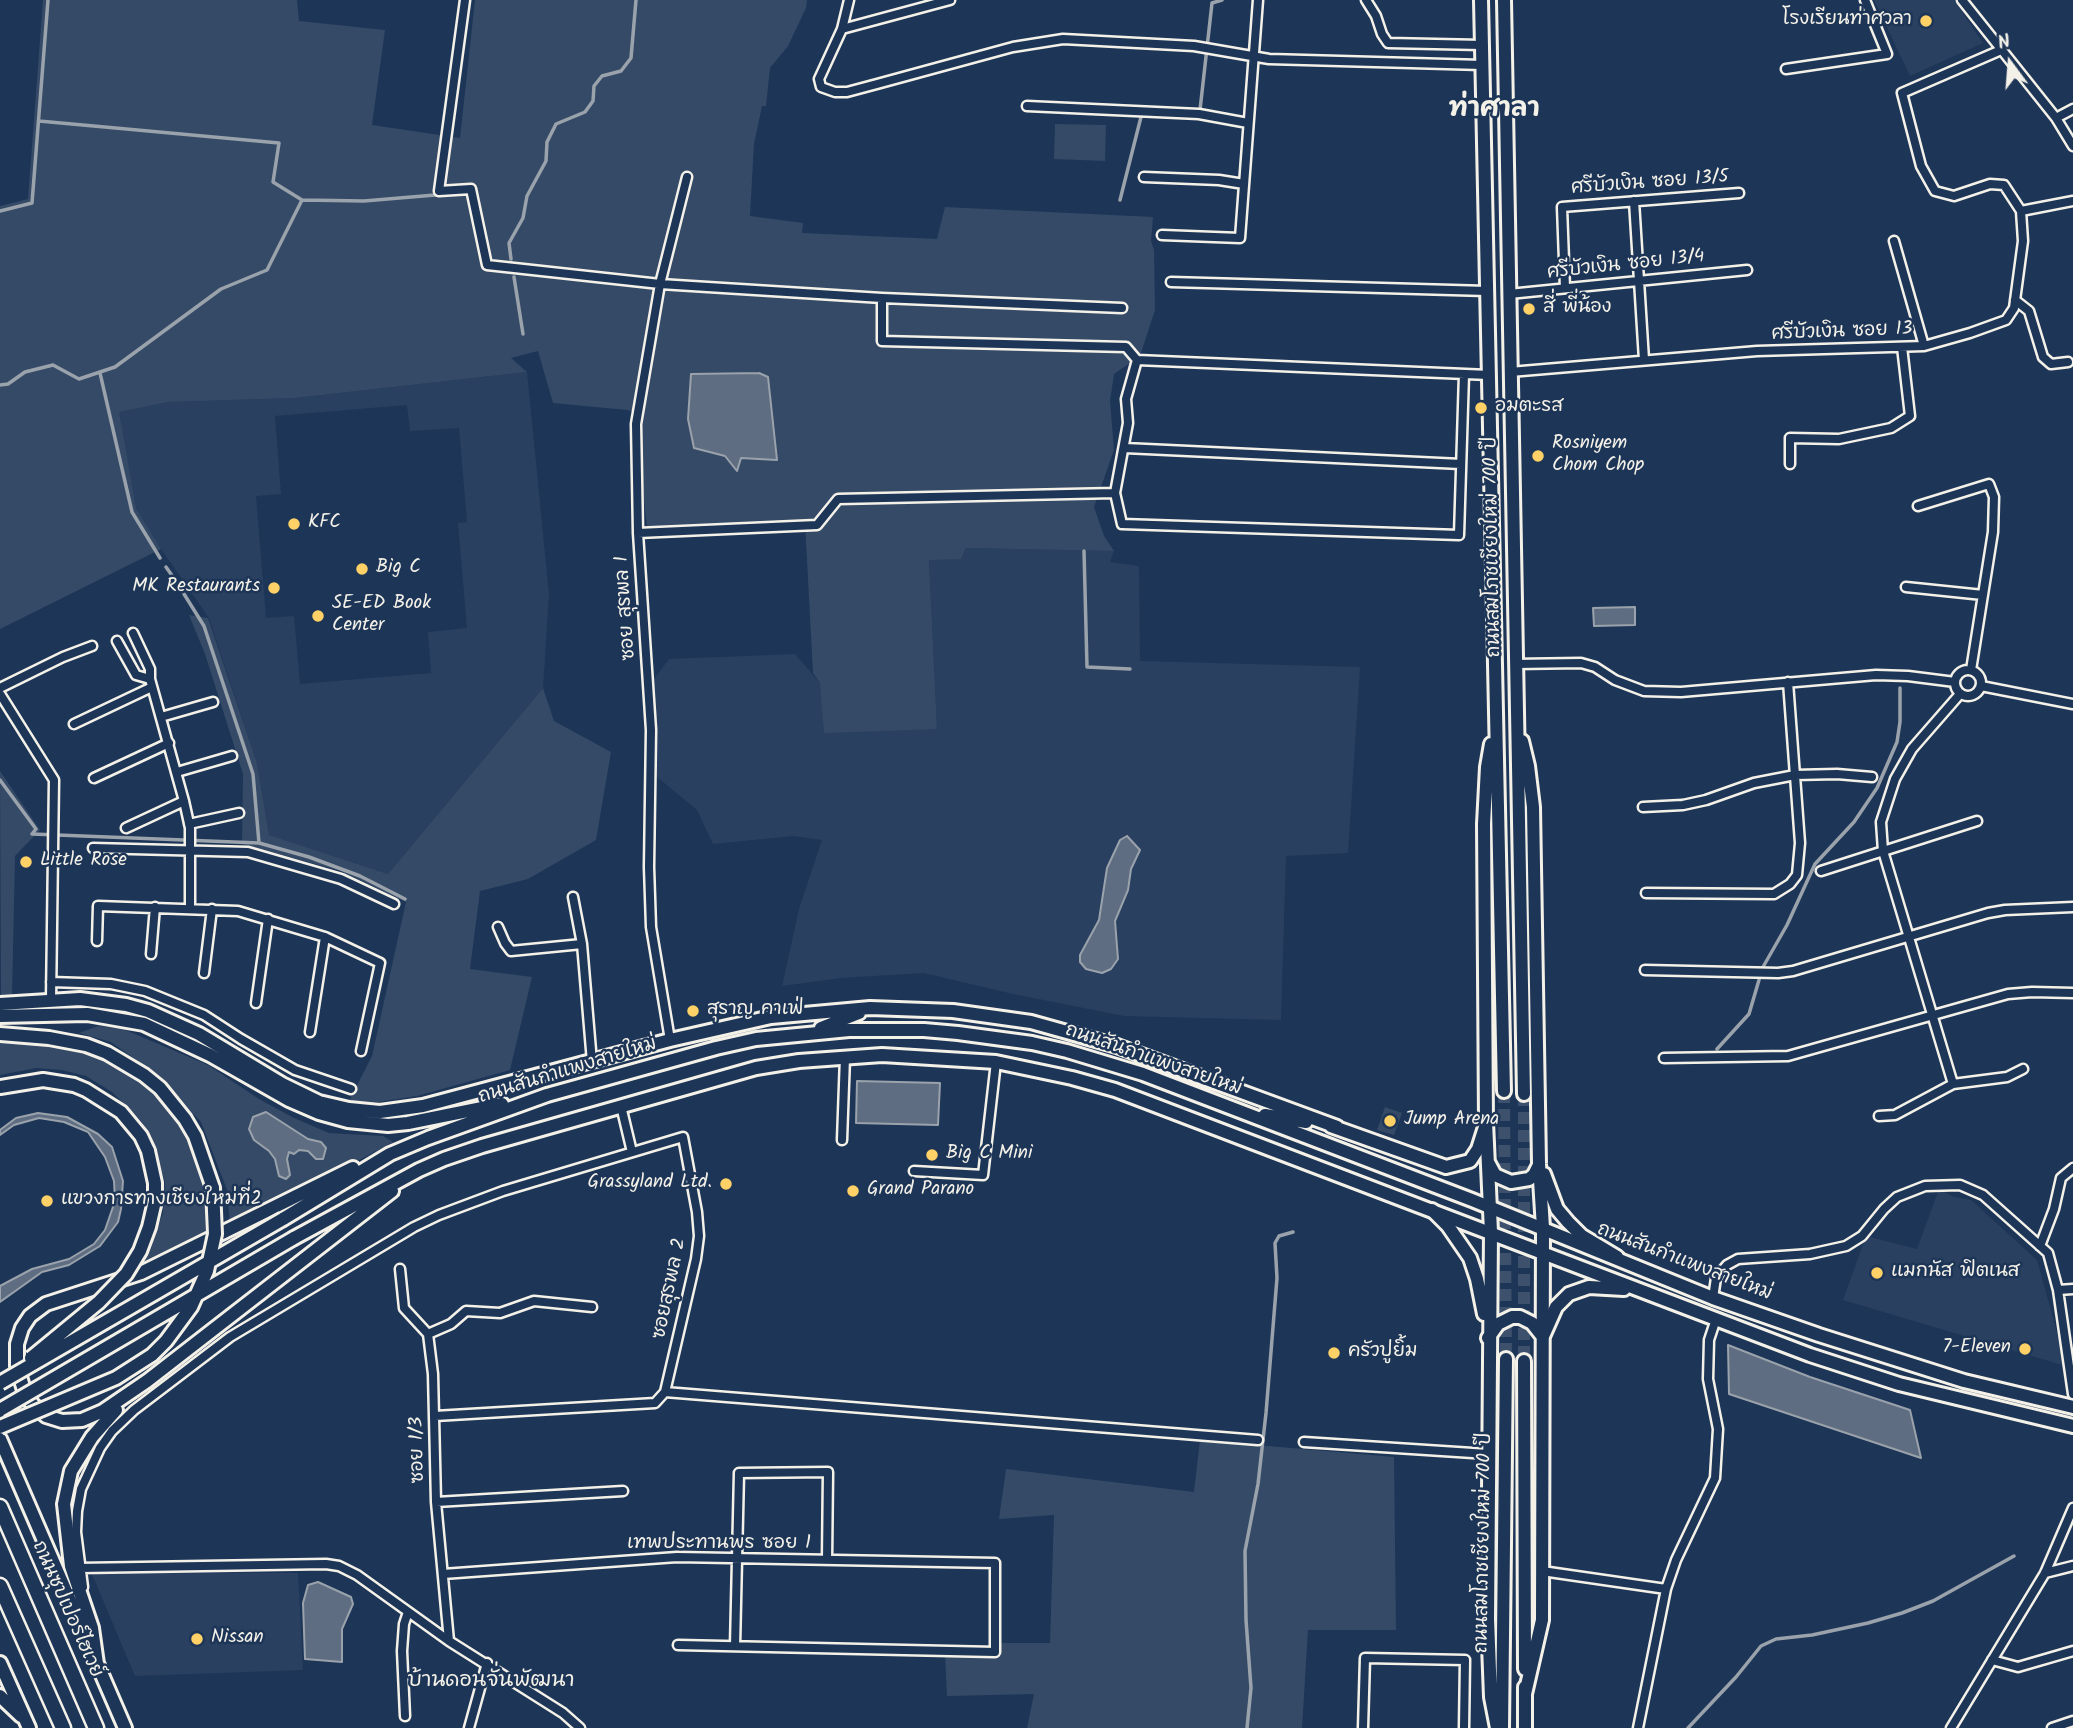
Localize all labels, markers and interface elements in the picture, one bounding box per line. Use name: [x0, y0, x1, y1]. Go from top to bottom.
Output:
place label: โรงเรียนท่าศวลา: [1782, 10, 1912, 32]
marker: โรงเรียนท่าศวลา: [1918, 13, 1934, 29]
text: N: [1994, 27, 2014, 59]
north arrow: [1975, 28, 2045, 98]
district label: ท่าศาลา: [1448, 96, 1540, 128]
street label: ศรีบัวเงิน ซอย 13/5: [1571, 167, 1729, 201]
street label: ศรีบัวเงิน ซอย 13/4: [1546, 246, 1706, 286]
place label: สี่ พี่น้อง: [1543, 298, 1612, 320]
marker: สี่ พี่น้อง: [1521, 301, 1537, 317]
street label: ศรีบัวเงิน ซอย 13: [1771, 319, 1913, 347]
place label: อมตะรส: [1495, 397, 1563, 419]
marker: อมตะรส: [1473, 400, 1489, 416]
place label: Rosniyem Chom Chop: [1552, 434, 1644, 478]
street label: ถนนสมโภชเชียงใหม่ 700 ปี: [1481, 436, 1507, 658]
marker: Rosniyem Chom Chop: [1530, 448, 1546, 464]
place label: KFC: [308, 513, 341, 535]
marker: KFC: [286, 516, 302, 532]
street label: ซอย สุรพล 1: [612, 555, 642, 661]
place label: Big C: [376, 558, 421, 580]
marker: Big C: [354, 561, 370, 577]
place label: MK Restaurants: [132, 577, 260, 599]
marker: MK Restaurants: [266, 580, 282, 596]
place label: SE-ED Book Center: [332, 594, 431, 638]
marker: SE-ED Book Center: [310, 608, 326, 624]
place label: Little Rose: [40, 851, 127, 873]
marker: Little Rose: [18, 854, 34, 870]
place label: สุราญ คาเฟ่: [707, 1000, 804, 1022]
marker: สุราญ คาเฟ่: [685, 1003, 701, 1019]
street label: ถนนสันกำแพงสายใหม่: [1062, 1020, 1244, 1102]
street label: ถนนสันกำแพงสายใหม่: [476, 1034, 660, 1110]
place label: Jump Arena: [1404, 1110, 1499, 1132]
marker: Jump Arena: [1382, 1113, 1398, 1129]
place label: Big C Mini: [946, 1144, 1032, 1166]
marker: Big C Mini: [924, 1147, 940, 1163]
place label: Grassyland Ltd.: [588, 1173, 712, 1195]
marker: Grassyland Ltd.: [718, 1176, 734, 1192]
place label: Grand Parano: [867, 1180, 974, 1202]
marker: Grand Parano: [845, 1183, 861, 1199]
place label: แขวงการทางเชียงใหม่ที่2: [61, 1190, 261, 1212]
marker: แขวงการทางเชียงใหม่ที่2: [39, 1193, 55, 1209]
street label: ถนนสันกำแพงสายใหม่: [1593, 1219, 1775, 1307]
street label: ซอยสุรพล 2: [649, 1236, 693, 1342]
place label: แมกนัส ฟิตเนส: [1891, 1262, 2019, 1284]
marker: แมกนัส ฟิตเนส: [1869, 1265, 1885, 1281]
place label: 7-Eleven: [1943, 1338, 2011, 1360]
marker: 7-Eleven: [2017, 1341, 2033, 1357]
place label: ครัวปูยิ้ม: [1348, 1342, 1418, 1364]
marker: ครัวปูยิ้ม: [1326, 1345, 1342, 1361]
street label: ซอย 1/3: [407, 1417, 431, 1483]
street label: ถนนสมโภชเชียงใหม่ 700 ปี: [1472, 1432, 1498, 1654]
street label: เทพประทานพร ซอย 1: [627, 1534, 811, 1556]
street label: ถนนซุปเปอร์ไฮเวย์: [26, 1538, 106, 1682]
place label: Nissan: [211, 1628, 264, 1650]
marker: Nissan: [189, 1631, 205, 1647]
district label: บ้านดอนจั่นพัฒนา: [407, 1669, 575, 1695]

